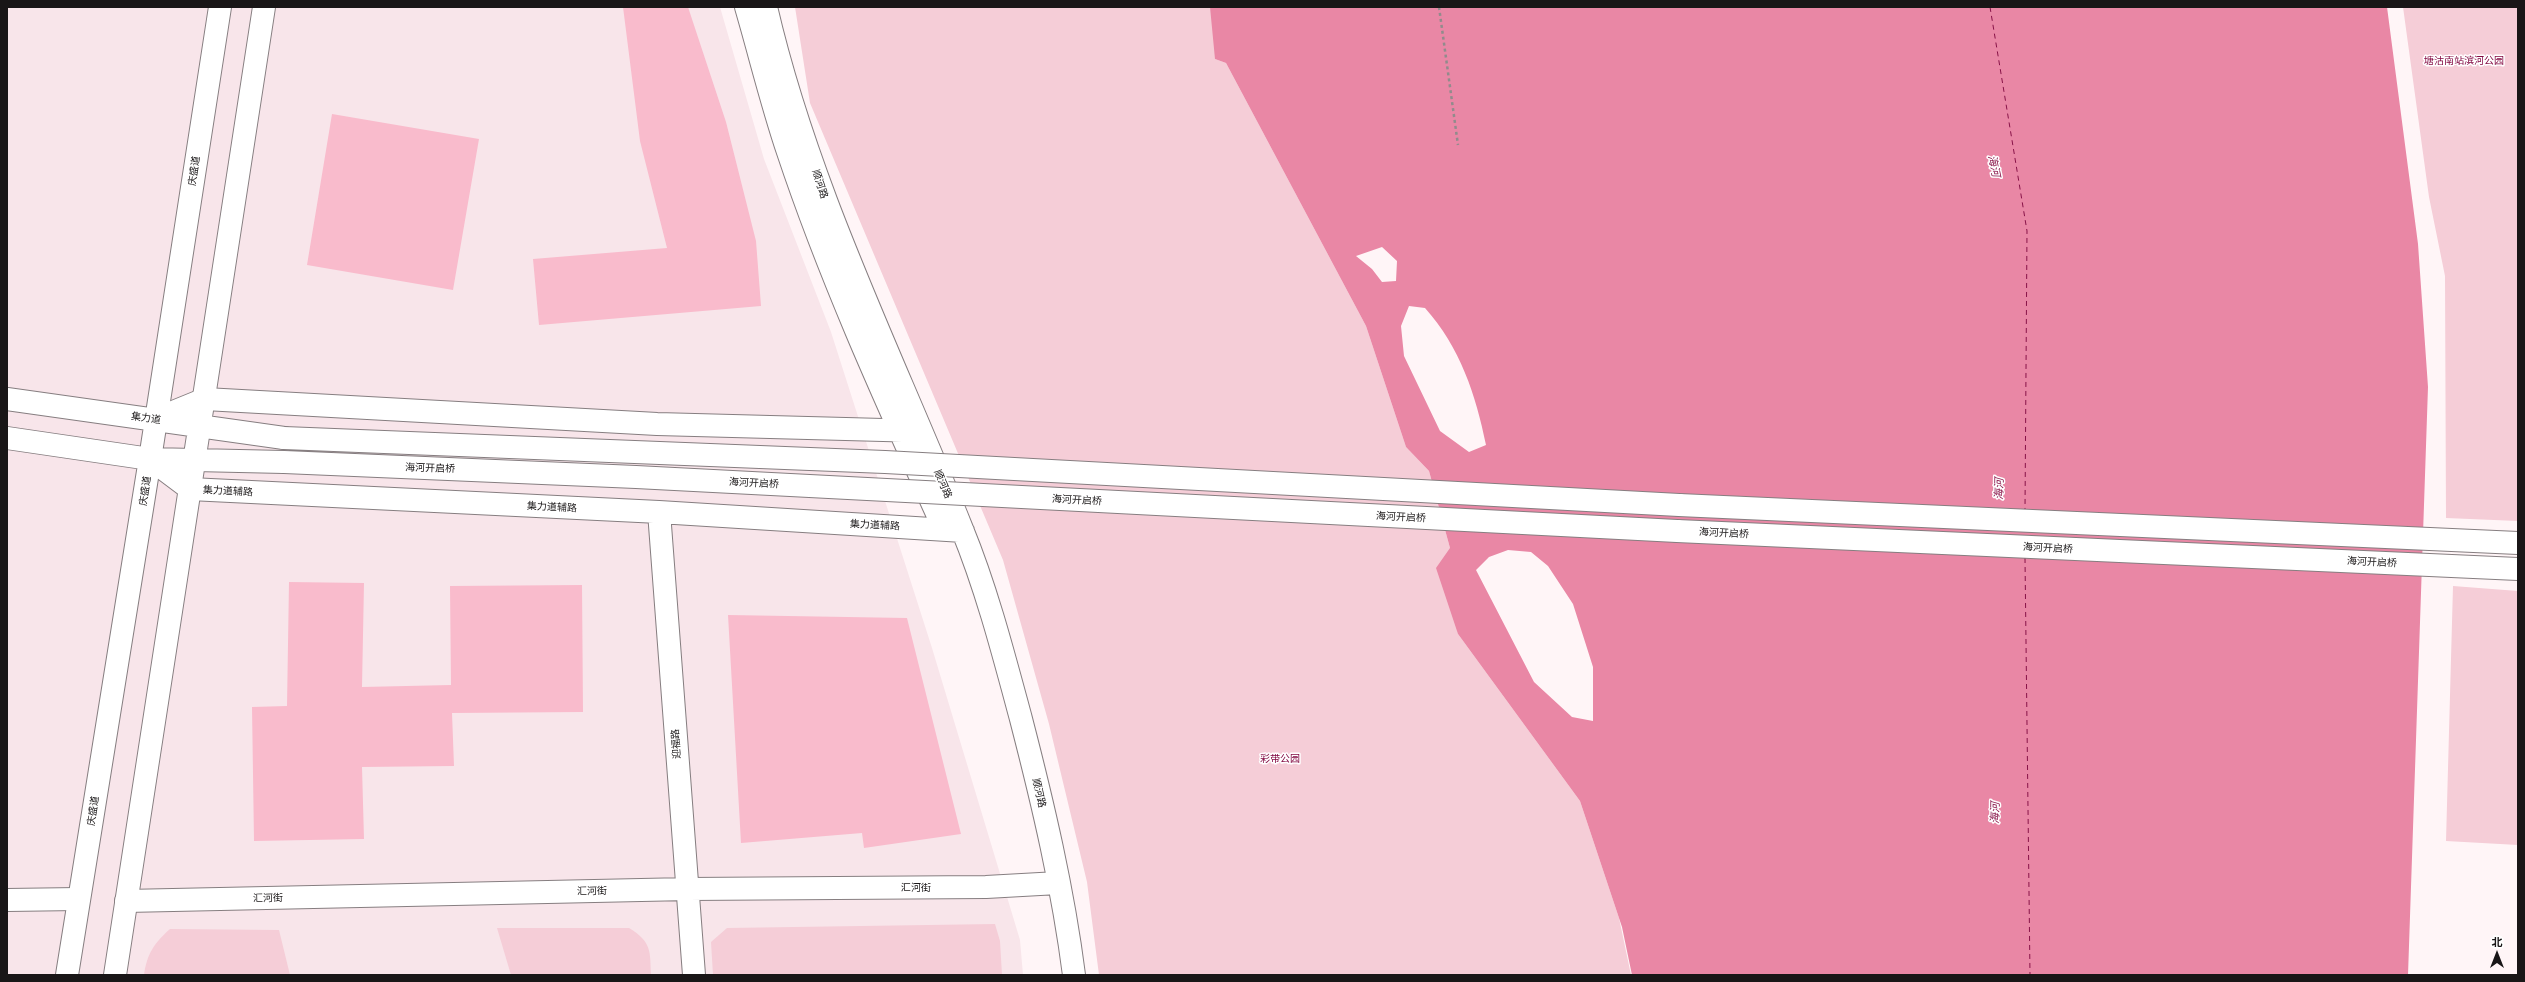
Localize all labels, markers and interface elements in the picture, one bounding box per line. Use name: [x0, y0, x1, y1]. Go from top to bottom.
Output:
park label: 塘沽南站滨河公园: [2424, 55, 2504, 67]
water label: 海河: [1985, 154, 2003, 178]
street label: 庆盛道: [186, 155, 202, 187]
street label: 顺河路: [810, 168, 830, 200]
street label: 集力道: [130, 410, 162, 426]
street label: 海河开启桥: [405, 461, 455, 475]
street label: 顺河路: [932, 468, 954, 500]
street label: 庆盛道: [137, 475, 153, 507]
street label: 海河开启桥: [729, 476, 779, 490]
water label: 海河: [1992, 478, 2006, 500]
street label: 集力道辅路: [203, 484, 253, 498]
street label: 海河开启桥: [1052, 493, 1102, 507]
street label: 集力道辅路: [527, 500, 577, 514]
street label: 海河开启桥: [1376, 510, 1426, 524]
street label: 集力道辅路: [850, 518, 900, 532]
street label: 海河开启桥: [1699, 526, 1749, 540]
street label: 海河开启桥: [2023, 541, 2073, 555]
street label: 海河开启桥: [2347, 555, 2397, 569]
street label: 迎福路: [669, 729, 683, 759]
park label: 彩带公园: [1260, 753, 1300, 765]
street label: 顺河路: [1030, 777, 1048, 809]
street label: 庆盛道: [85, 795, 101, 827]
water label: 海河: [1988, 802, 2002, 824]
street label: 汇河街: [901, 882, 931, 894]
street label: 汇河街: [577, 885, 607, 897]
street label: 汇河街: [253, 892, 283, 904]
north arrow: [2477, 934, 2517, 974]
text: 北: [2492, 935, 2503, 948]

